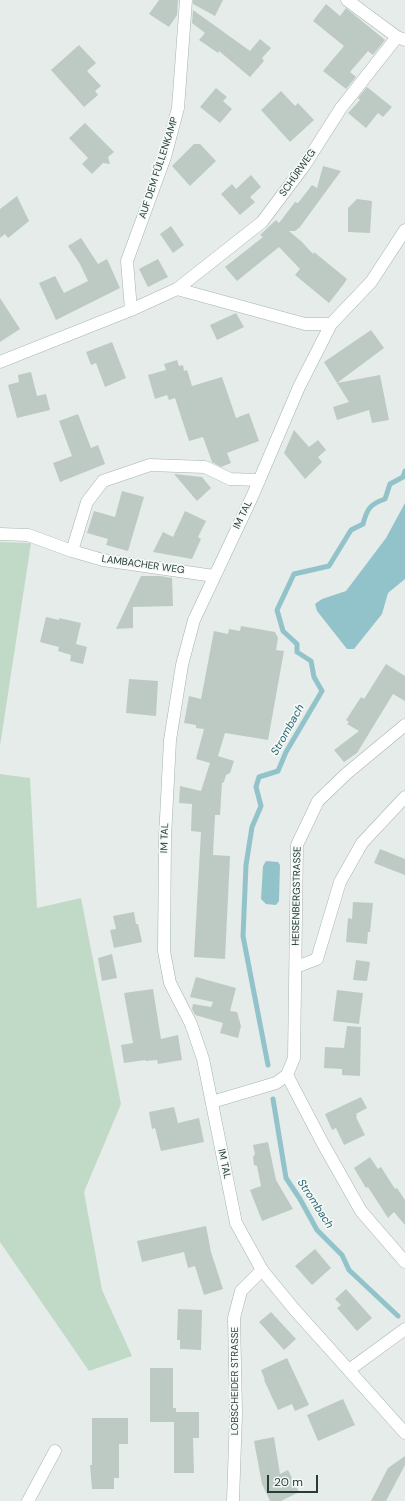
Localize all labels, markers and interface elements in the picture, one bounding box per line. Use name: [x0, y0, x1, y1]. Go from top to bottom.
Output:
street label: AUF DEM FÜLLENKAMP: [137, 116, 181, 220]
street label: SCHÜRWEG: [277, 147, 319, 199]
street label: IM TAL: [231, 499, 255, 531]
street label: LAMBACHER WEG: [101, 553, 185, 577]
water label: Strombach: [269, 702, 307, 758]
street label: IM TAL: [158, 823, 172, 853]
street label: HEISENBERGSTRASSE: [290, 846, 304, 946]
street label: IM TAL: [215, 1148, 233, 1180]
water label: Strombach: [294, 1177, 336, 1231]
street label: LOBSCHEIDER STRASSE: [229, 1327, 241, 1435]
scale bar: [269, 1467, 320, 1493]
text: 20 m: [274, 1474, 303, 1490]

